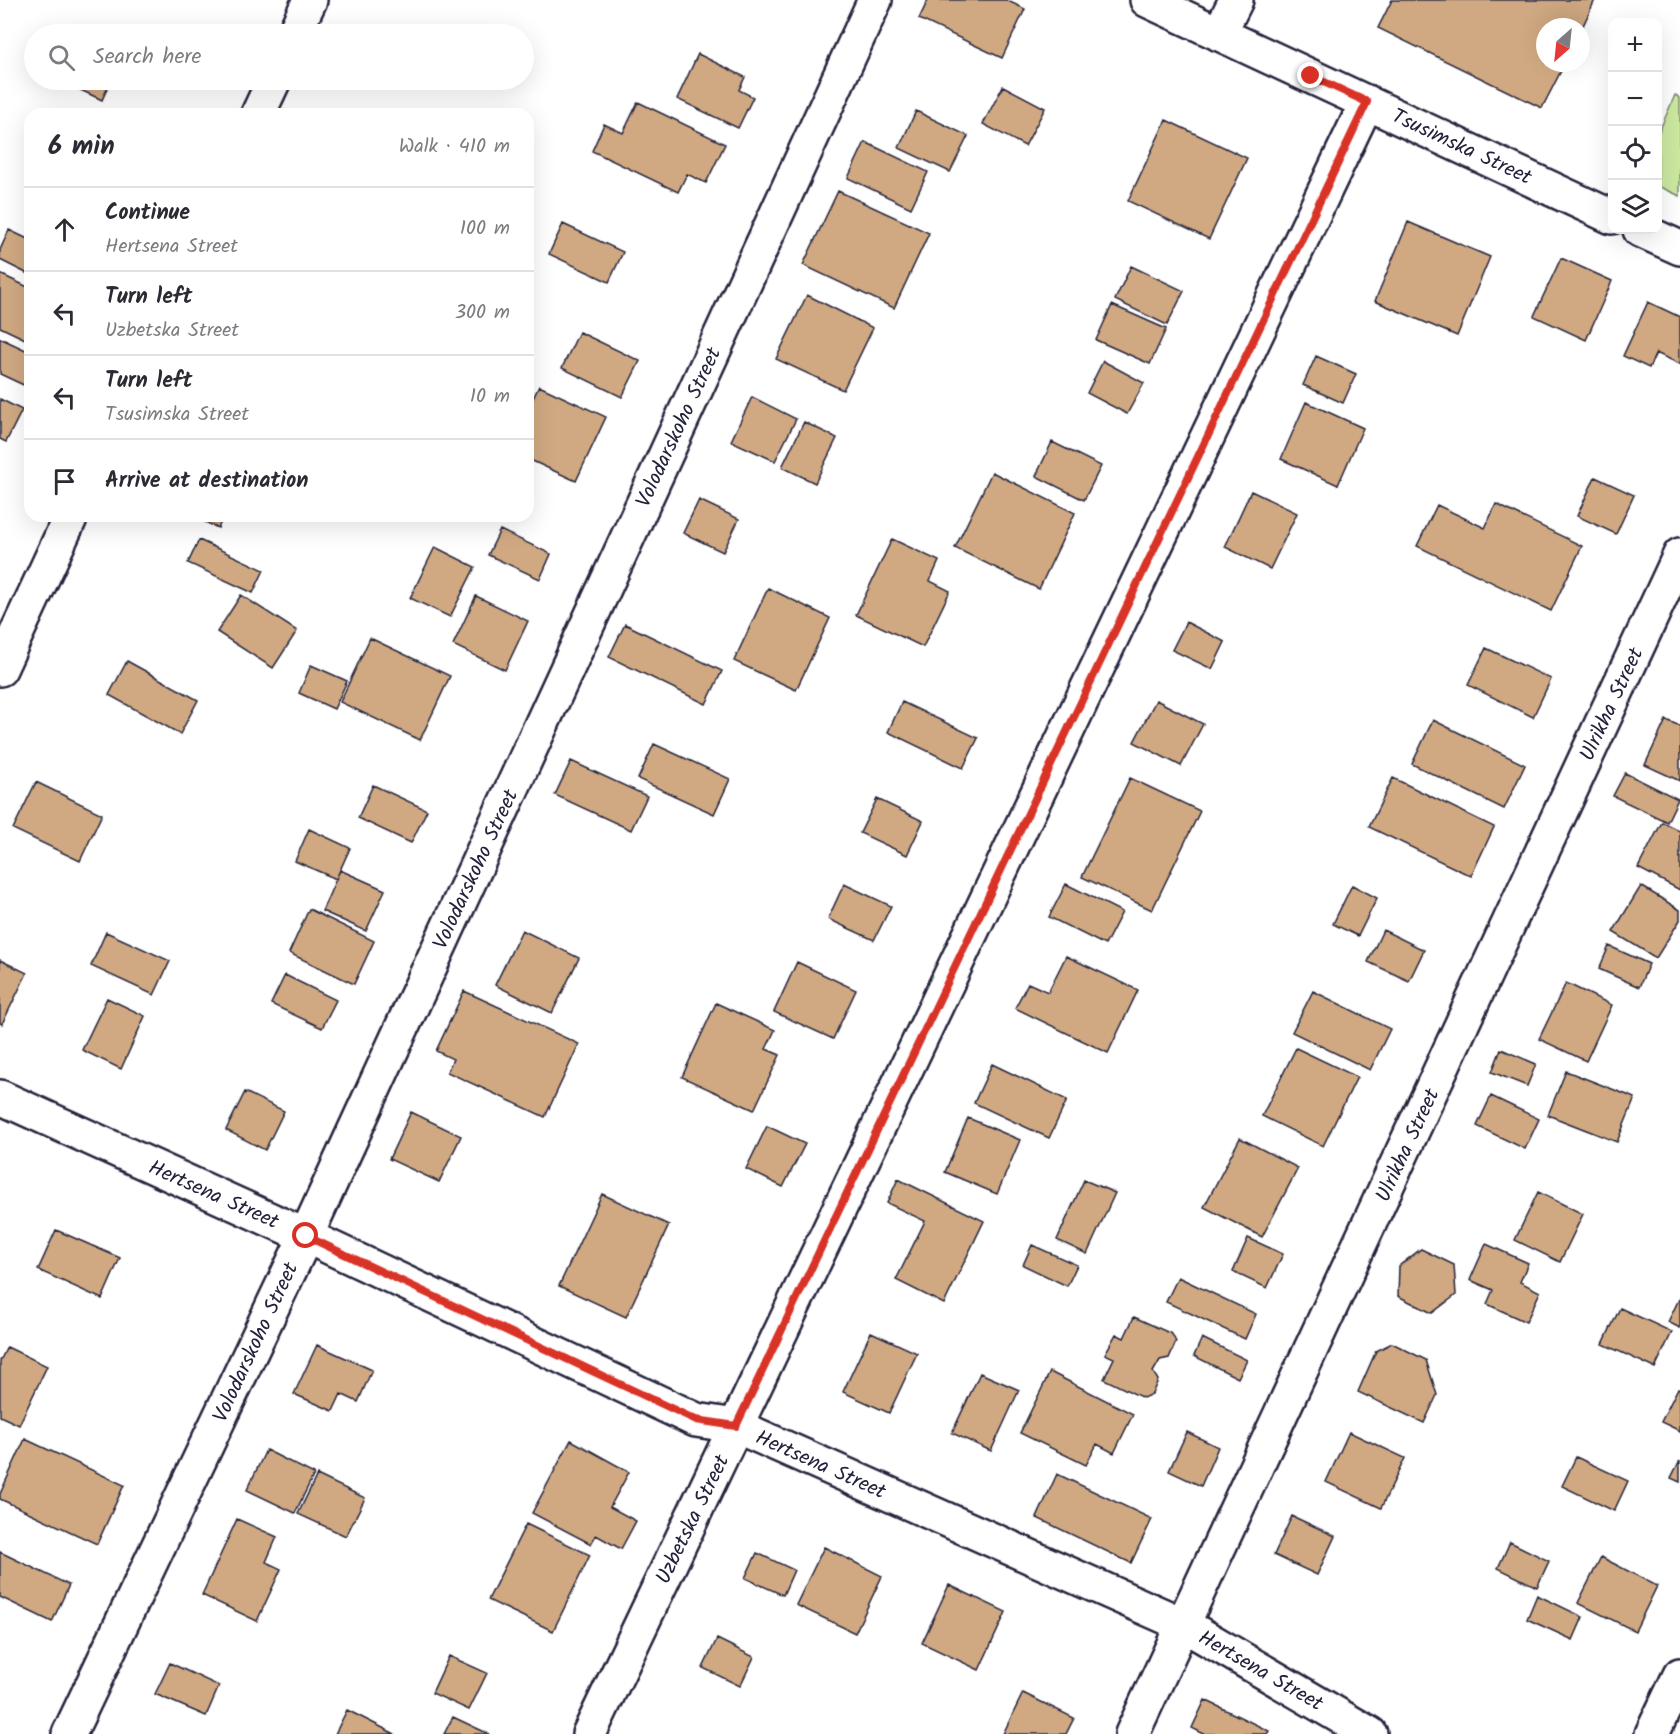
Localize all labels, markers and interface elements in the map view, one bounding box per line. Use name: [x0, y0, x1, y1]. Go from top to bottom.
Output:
north arrow: [1536, 18, 1590, 72]
map controls: [1608, 18, 1662, 234]
button: +: [1608, 18, 1662, 72]
search box: [24, 24, 534, 90]
text: Search here: [93, 40, 201, 75]
icon: search: [45, 41, 78, 74]
route end: [1297, 62, 1323, 88]
button: −: [1608, 72, 1662, 126]
street label: Tsusimska Street: [1386, 100, 1538, 195]
text: 6 min: [48, 126, 115, 168]
button: locate: [1608, 126, 1662, 180]
text: Walk · 410 m: [399, 131, 510, 163]
button: layers: [1608, 180, 1662, 234]
text: Continue: [105, 196, 190, 231]
icon: ahead: [48, 213, 81, 246]
text: 100 m: [460, 213, 510, 245]
text: Hertsena Street: [105, 231, 238, 263]
text: Turn left: [105, 280, 192, 315]
icon: left: [48, 297, 81, 330]
text: 300 m: [455, 297, 510, 329]
text: Uzbetska Street: [105, 315, 239, 347]
street label: Volodarskoho Street: [628, 341, 731, 513]
text: Turn left: [105, 364, 192, 399]
icon: left: [48, 381, 81, 414]
text: 10 m: [470, 381, 510, 413]
text: Tsusimska Street: [105, 399, 249, 431]
text: Arrive at destination: [105, 464, 308, 499]
icon: arrive: [48, 465, 81, 498]
street label: Ulrikha Street: [1572, 641, 1654, 767]
street label: Volodarskoho Street: [425, 783, 528, 955]
street label: Ulrikha Street: [1368, 1082, 1450, 1208]
street label: Hertsena Street: [143, 1152, 285, 1239]
route start: [292, 1222, 318, 1248]
street label: Volodarskoho Street: [205, 1256, 308, 1428]
street label: Hertsena Street: [750, 1422, 892, 1509]
street label: Uzbetska Street: [648, 1448, 739, 1590]
street label: Hertsena Street: [1192, 1622, 1330, 1721]

